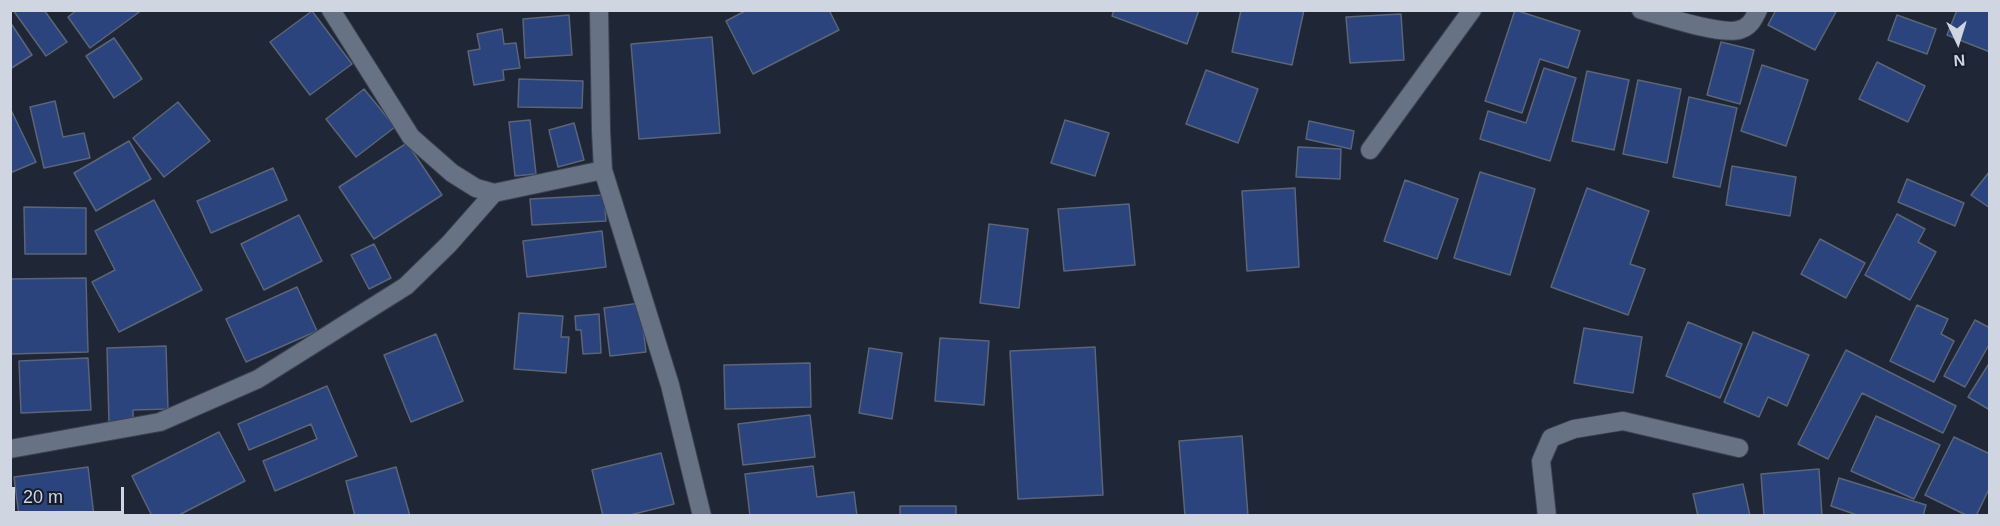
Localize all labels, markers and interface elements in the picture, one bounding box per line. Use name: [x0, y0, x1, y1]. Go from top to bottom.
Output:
north arrow: [1928, 12, 1988, 72]
text: N: [1953, 52, 1966, 69]
scale bar: [15, 475, 128, 513]
text: 20 m: [23, 487, 63, 507]

